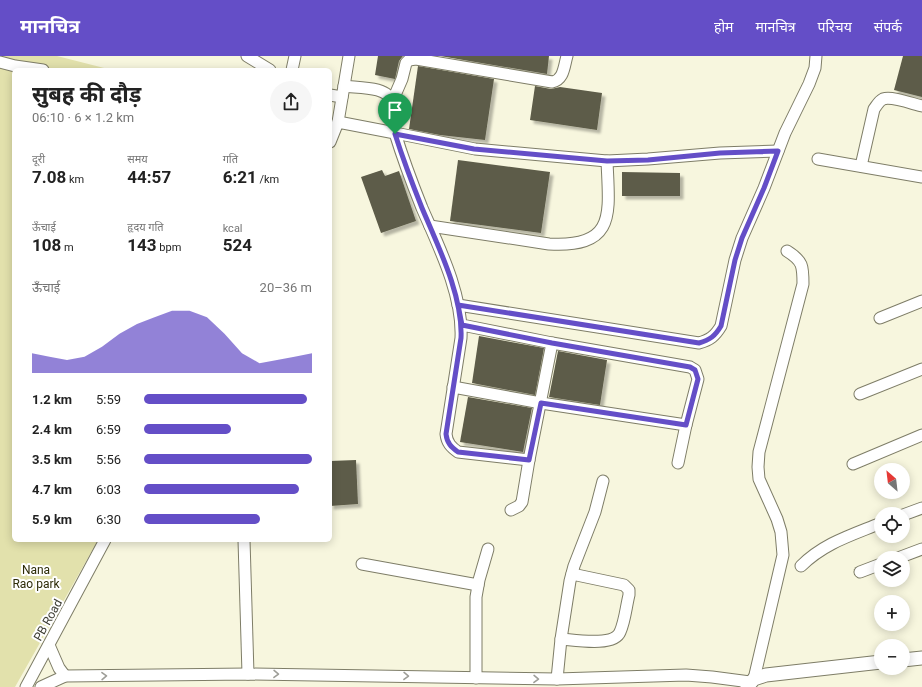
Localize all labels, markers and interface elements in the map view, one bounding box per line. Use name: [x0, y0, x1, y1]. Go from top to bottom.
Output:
text: मानचित्र: [20, 15, 80, 38]
text: होम: [714, 19, 733, 35]
text: मानचित्र: [755, 19, 796, 35]
text: परिचय: [818, 19, 852, 35]
text: संपर्क: [874, 19, 902, 35]
button: share: [270, 81, 312, 123]
text: सुबह की दौड़: [32, 82, 141, 107]
pin: [378, 93, 412, 134]
icon: arrive: [384, 99, 406, 121]
text: 06:10 · 6 × 1.2 km: [32, 110, 134, 125]
text: दूरी: [32, 153, 45, 166]
text: समय: [127, 153, 148, 166]
text: गति: [223, 153, 238, 166]
text: 7.08: [32, 167, 66, 187]
text: 44:57: [127, 167, 171, 187]
text: 6:21: [223, 167, 257, 187]
text: km: [66, 173, 84, 186]
text: /km: [257, 173, 279, 186]
text: ऊँचाई: [32, 221, 56, 234]
text: हृदय गति: [127, 221, 164, 234]
text: kcal: [223, 222, 243, 235]
text: 108: [32, 235, 61, 255]
text: 143: [127, 235, 157, 255]
text: 524: [223, 235, 252, 255]
text: m: [61, 241, 74, 254]
text: bpm: [157, 241, 181, 254]
text: ऊँचाई: [32, 280, 60, 295]
text: 20–36 m: [260, 280, 312, 295]
text: 1.2 km: [32, 392, 72, 407]
text: 5:59: [96, 392, 121, 407]
text: 2.4 km: [32, 422, 72, 437]
text: 6:59: [96, 422, 121, 437]
text: 3.5 km: [32, 452, 72, 467]
text: 5:56: [96, 452, 121, 467]
north arrow: [874, 463, 910, 499]
map controls: [874, 463, 910, 675]
text: 4.7 km: [32, 482, 72, 497]
text: 6:03: [96, 482, 121, 497]
button: locate: [874, 507, 910, 543]
text: 5.9 km: [32, 512, 72, 527]
text: 6:30: [96, 512, 121, 527]
button: layers: [874, 551, 910, 587]
park label: Nana Rao park: [12, 563, 60, 591]
button: +: [874, 595, 910, 631]
street label: PB Road: [31, 597, 65, 643]
button: −: [874, 639, 910, 675]
one-way arrow: [273, 670, 279, 678]
one-way arrow: [101, 672, 107, 680]
one-way arrow: [403, 672, 409, 681]
one-way arrow: [533, 674, 539, 683]

